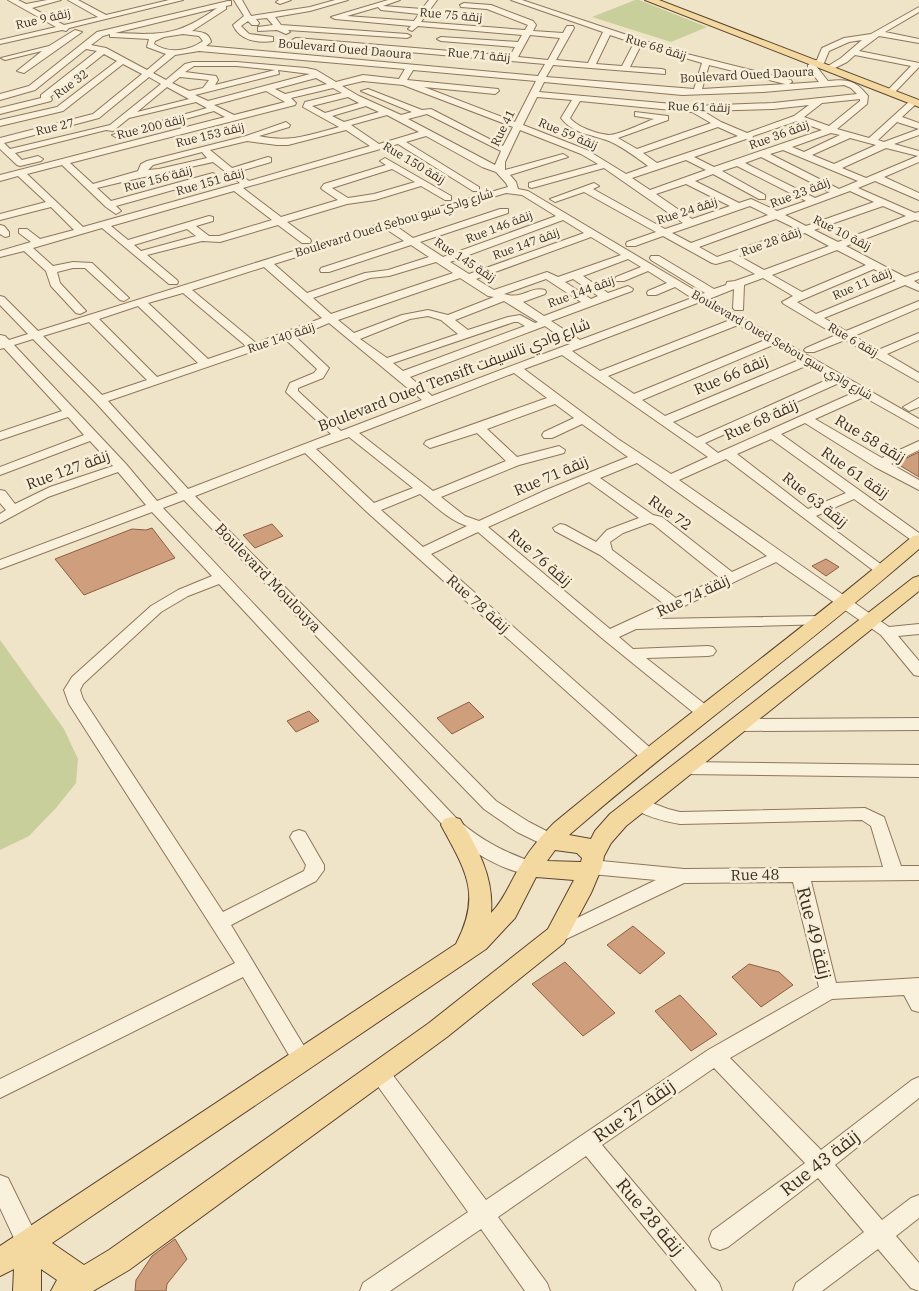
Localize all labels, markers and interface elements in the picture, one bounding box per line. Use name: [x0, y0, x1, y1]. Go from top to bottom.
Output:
street label: Rue 75 زنقة: [419, 4, 483, 25]
street label: Rue 9 زنقة: [14, 5, 72, 32]
street label: Rue 68 زنقة: [624, 30, 688, 63]
street label: Boulevard Oued Daoura: [278, 35, 413, 62]
street label: Rue 71 زنقة: [447, 44, 511, 65]
street label: Boulevard Oued Daoura: [680, 63, 815, 86]
street label: Rue 32: [51, 66, 91, 101]
street label: Rue 61 زنقة: [667, 98, 731, 115]
street label: Rue 41: [487, 107, 518, 149]
street label: Rue 200 زنقة: [115, 111, 187, 142]
street label: Rue 59 زنقة: [536, 114, 600, 153]
street label: Rue 27: [34, 115, 76, 139]
street label: Rue 36 زنقة: [747, 117, 811, 152]
street label: Rue 153 زنقة: [174, 119, 246, 150]
street label: Rue 150 زنقة: [380, 138, 448, 187]
street label: Rue 156 زنقة: [122, 162, 194, 195]
street label: Rue 151 زنقة: [174, 165, 246, 198]
street label: Rue 23 زنقة: [768, 174, 832, 211]
street label: Boulevard Oued Sebou شارع وادي سبو: [293, 185, 496, 263]
street label: Rue 24 زنقة: [655, 194, 719, 227]
street label: Rue 146 زنقة: [463, 207, 534, 246]
street label: Rue 10 زنقة: [811, 212, 874, 253]
street label: Rue 28 زنقة: [739, 224, 803, 259]
street label: Rue 147 زنقة: [490, 225, 561, 263]
street label: Rue 145 زنقة: [432, 234, 499, 285]
street label: Rue 11 زنقة: [830, 264, 894, 303]
street label: Rue 144 زنقة: [545, 273, 616, 311]
street label: Boulevard Oued Sebou شارع وادي سبو: [688, 286, 875, 405]
street label: Boulevard Oued Tensift شارع وادي تانسيفت: [315, 314, 593, 438]
street label: Rue 140 زنقة: [245, 319, 316, 356]
street label: Rue 6 زنقة: [825, 319, 881, 360]
street label: Rue 66 زنقة: [691, 350, 771, 399]
street label: Rue 68 زنقة: [721, 395, 801, 444]
street label: Rue 58 زنقة: [832, 410, 909, 467]
street label: Rue 61 زنقة: [818, 442, 893, 503]
street label: Rue 127 زنقة: [23, 446, 112, 493]
street label: Rue 71 زنقة: [511, 451, 591, 500]
street label: Rue 63 زنقة: [779, 468, 852, 532]
street label: Rue 72: [645, 491, 696, 534]
street label: Boulevard Moulouya: [211, 519, 325, 636]
street label: Rue 76 زنقة: [504, 525, 576, 591]
street label: Rue 78 زنقة: [443, 570, 514, 637]
street label: Rue 74 زنقة: [653, 570, 732, 621]
street label: Rue 48: [730, 865, 780, 884]
street label: Rue 49 زنقة: [792, 884, 837, 981]
street label: Rue 27 زنقة: [589, 1074, 679, 1147]
street label: Rue 43 زنقة: [775, 1125, 864, 1201]
street label: Rue 28 زنقة: [611, 1173, 689, 1260]

